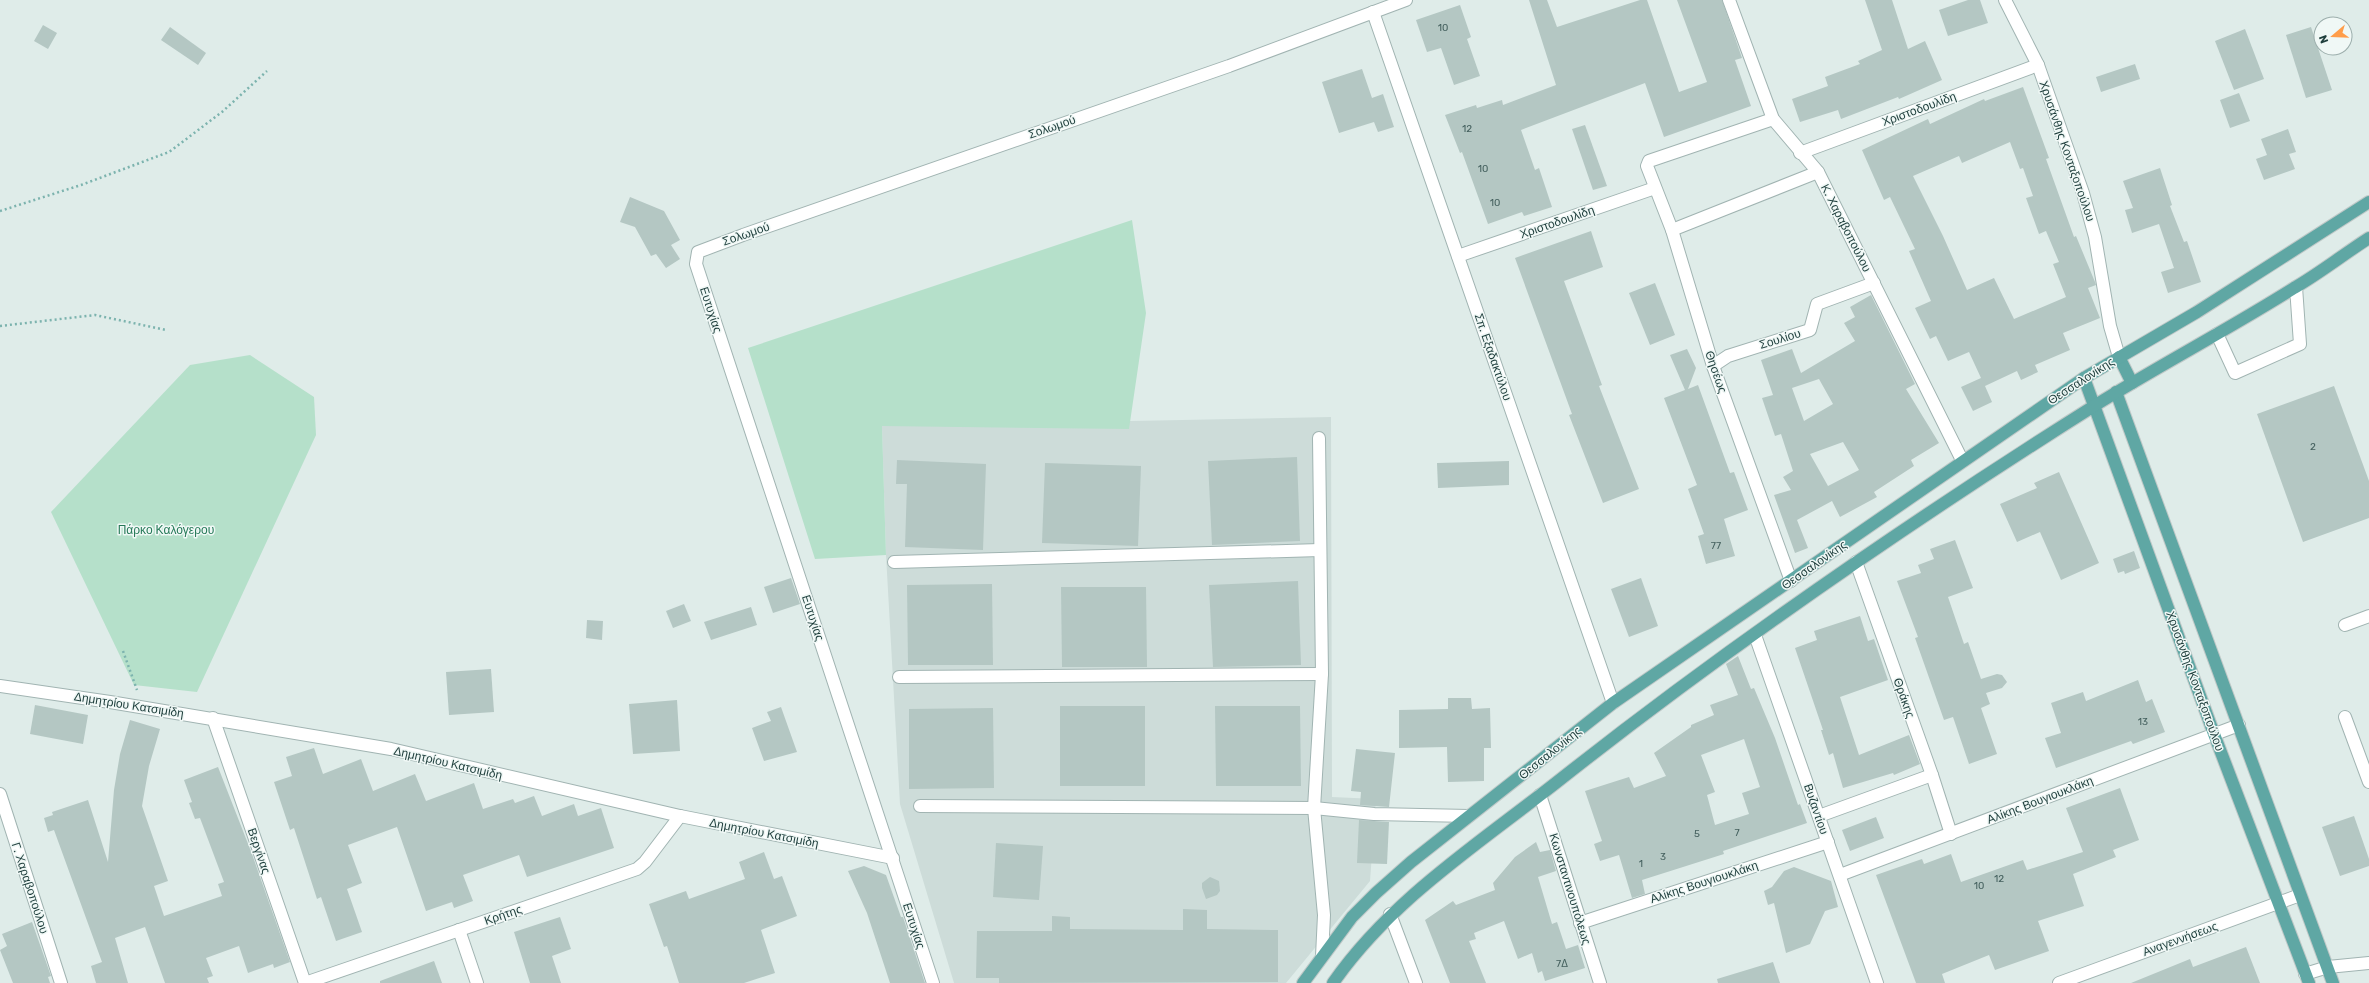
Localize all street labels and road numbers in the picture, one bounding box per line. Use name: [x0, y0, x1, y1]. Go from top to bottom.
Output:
street label: Χρυσάνθης Κονταξοπούλου: [2036, 79, 2098, 223]
street label: Χριστοδουλίδη: [1880, 89, 1958, 129]
street label: Σολωμού: [1026, 112, 1078, 142]
street label: Κ. Χαραβοπούλου: [1818, 182, 1874, 274]
street label: Χριστοδουλίδη: [1518, 203, 1596, 241]
street label: Σολωμού: [720, 219, 772, 249]
street label: Ευτυχίας: [697, 285, 725, 335]
street label: Σπ. Εξαδακτύλου: [1472, 312, 1514, 402]
street label: Σουλίου: [1758, 326, 1802, 352]
street label: Θησέως: [1702, 349, 1730, 395]
street label: Θεσσαλονίκης: [2045, 354, 2117, 408]
street label: Θεσσαλονίκης: [1779, 537, 1849, 593]
street label: Ευτυχίας: [799, 593, 827, 643]
street label: Χρυσάνθης Κονταξοπούλου: [2163, 609, 2227, 753]
street label: Θράκης: [1890, 676, 1918, 720]
street label: Δημητρίου Κατσιμίδη: [73, 689, 185, 721]
street label: Θεσσαλονίκης: [1516, 723, 1584, 782]
street label: Δημητρίου Κατσιμίδη: [392, 744, 504, 782]
street label: Αλίκης Βουγιουκλάκη: [1985, 773, 2095, 827]
street label: Βυζαντίου: [1801, 782, 1831, 836]
street label: Δημητρίου Κατσιμίδη: [708, 816, 820, 850]
street label: Βεργίνας: [245, 826, 273, 876]
street label: Κωνσταντινουπόλεως: [1546, 831, 1594, 947]
street label: Γ. Χαραβοπούλου: [9, 841, 51, 935]
street label: Αλίκης Βουγιουκλάκη: [1648, 858, 1760, 906]
street label: Ευτυχίας: [900, 901, 928, 951]
street label: Κρήτης: [482, 902, 524, 928]
street label: Αναγεννήσεως: [2141, 919, 2220, 959]

